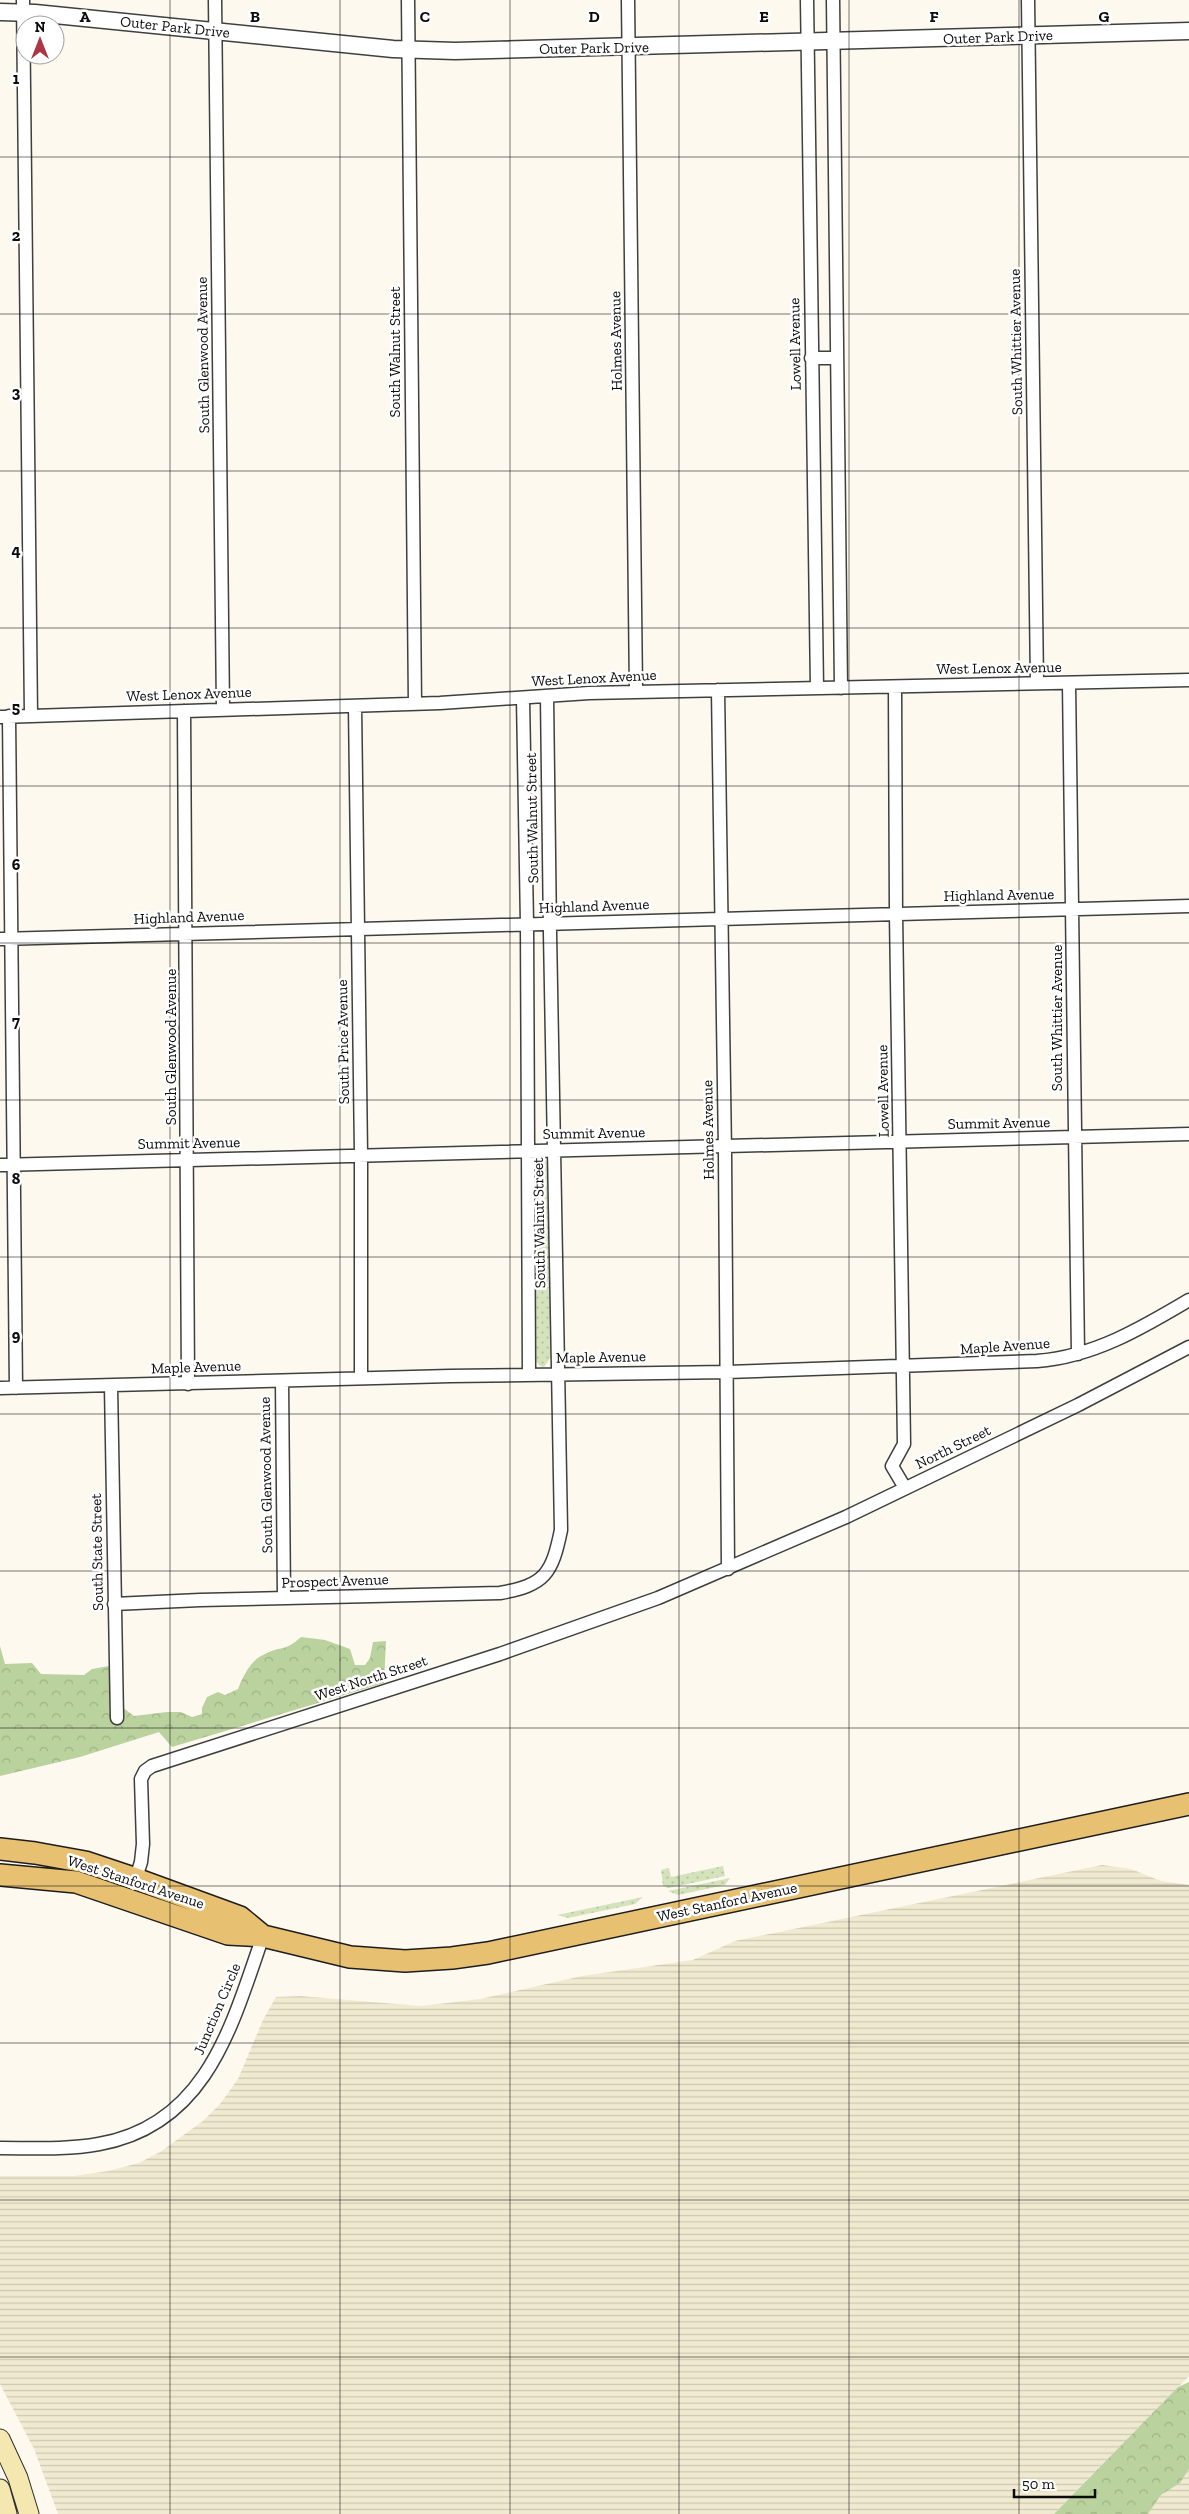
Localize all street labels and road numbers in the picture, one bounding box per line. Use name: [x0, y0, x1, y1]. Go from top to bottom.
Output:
street label: Outer Park Drive: [119, 12, 231, 42]
street label: Outer Park Drive: [943, 26, 1053, 48]
street label: Outer Park Drive: [539, 38, 649, 58]
street label: South Whittier Avenue: [1006, 269, 1026, 415]
street label: South Glenwood Avenue: [193, 277, 213, 433]
street label: South Walnut Street: [386, 286, 404, 417]
street label: Holmes Avenue: [606, 291, 626, 391]
street label: Lowell Avenue: [785, 298, 805, 390]
street label: West Lenox Avenue: [936, 658, 1062, 678]
street label: West Lenox Avenue: [531, 666, 657, 690]
street label: West Lenox Avenue: [126, 683, 252, 705]
street label: South Walnut Street: [522, 752, 542, 884]
street label: Highland Avenue: [944, 885, 1054, 905]
street label: Highland Avenue: [538, 895, 650, 917]
street label: Highland Avenue: [133, 906, 245, 928]
street label: South Whittier Avenue: [1048, 945, 1066, 1091]
street label: South Glenwood Avenue: [162, 969, 180, 1125]
street label: South Price Avenue: [333, 979, 353, 1105]
street label: Lowell Avenue: [873, 1045, 893, 1137]
street label: Holmes Avenue: [698, 1080, 718, 1180]
street label: Summit Avenue: [948, 1113, 1050, 1133]
street label: Summit Avenue: [543, 1123, 645, 1143]
street label: Summit Avenue: [138, 1133, 240, 1153]
street label: South Walnut Street: [529, 1157, 549, 1289]
street label: Maple Avenue: [959, 1334, 1051, 1358]
street label: Maple Avenue: [556, 1347, 646, 1367]
street label: Maple Avenue: [151, 1356, 241, 1378]
street label: South Glenwood Avenue: [256, 1397, 276, 1553]
street label: North Street: [912, 1421, 994, 1473]
street label: South State Street: [87, 1493, 107, 1611]
street label: Prospect Avenue: [281, 1570, 389, 1592]
street label: West North Street: [312, 1651, 430, 1705]
street label: West Stanford Avenue: [65, 1851, 207, 1913]
street label: West Stanford Avenue: [655, 1878, 799, 1926]
street label: Junction Circle: [190, 1960, 244, 2058]

